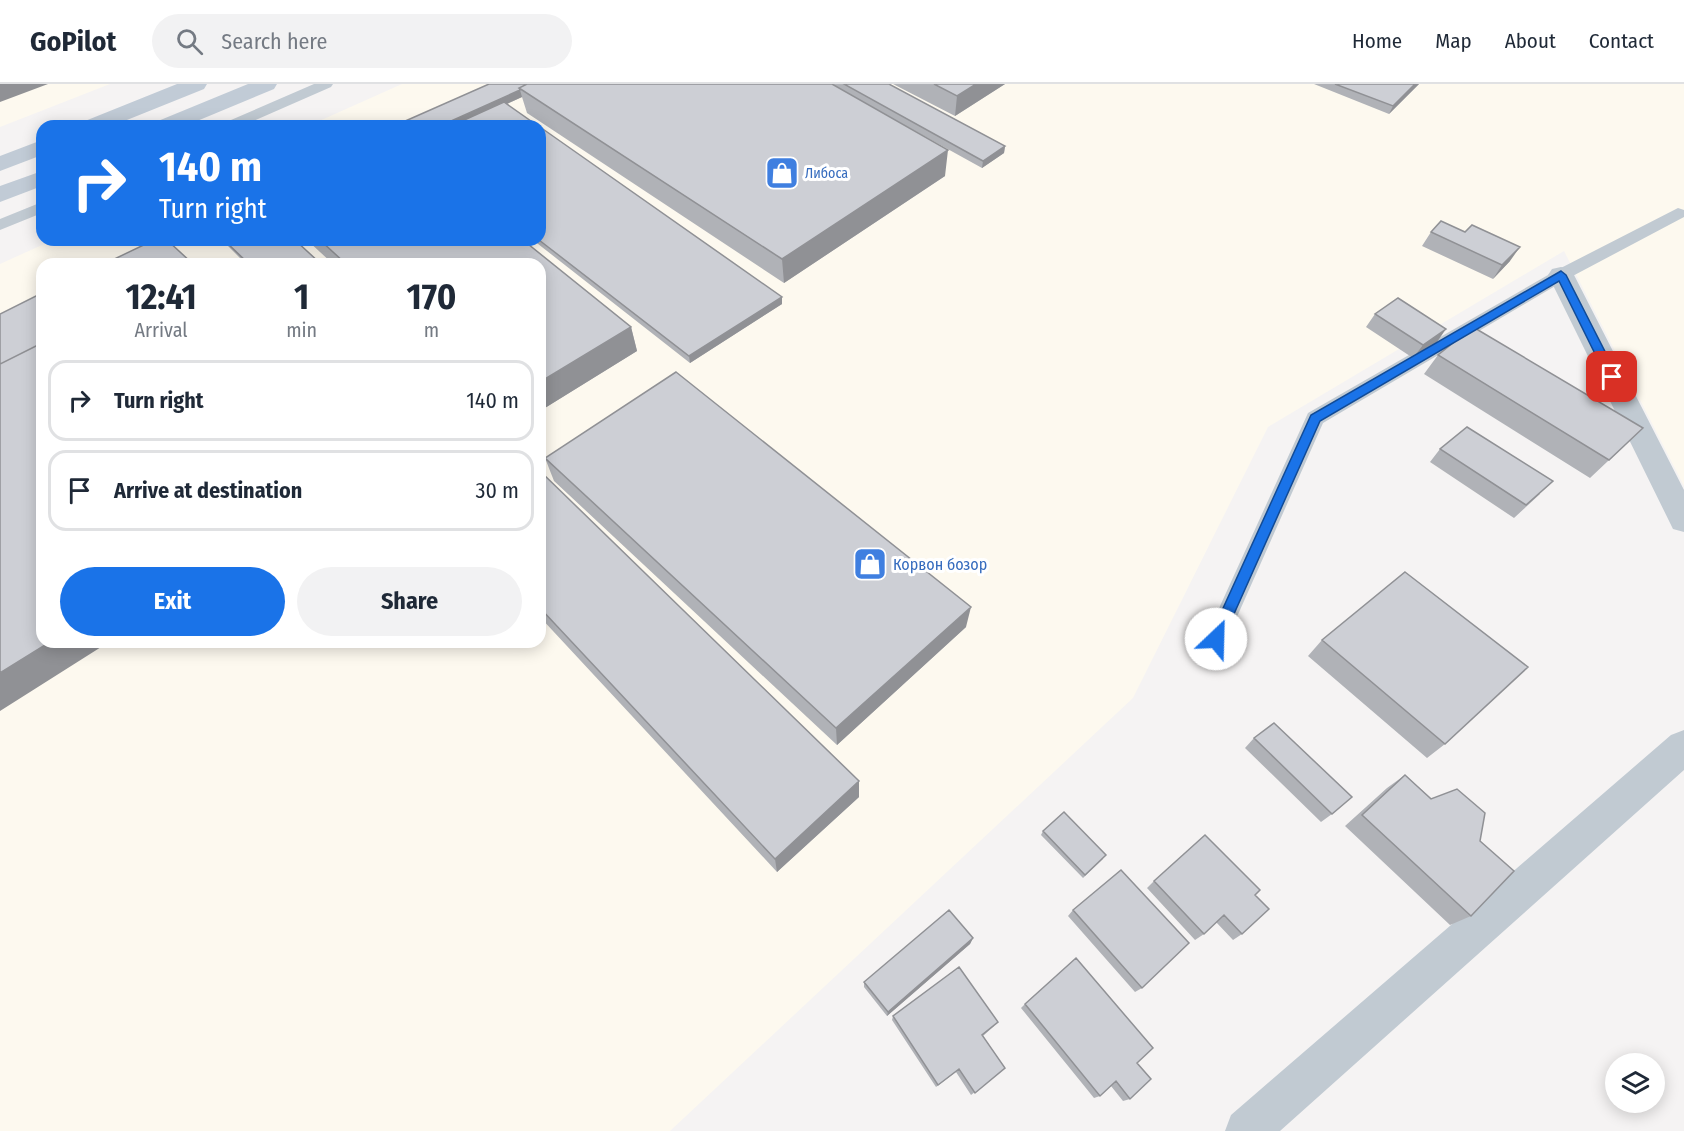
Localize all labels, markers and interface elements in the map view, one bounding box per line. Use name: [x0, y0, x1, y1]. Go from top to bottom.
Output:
search box: [152, 14, 572, 68]
text: GoPilot: [30, 25, 116, 58]
icon: search: [173, 25, 206, 58]
text: Search here: [221, 28, 327, 55]
text: Home: [1352, 28, 1402, 54]
text: Map: [1435, 28, 1472, 54]
text: About: [1505, 28, 1556, 54]
text: Contact: [1589, 28, 1654, 54]
text: 140 m: [159, 142, 262, 192]
icon: right: [60, 144, 138, 222]
shop icon: Либоса: [764, 155, 800, 191]
place label: Либоса: [805, 165, 848, 182]
text: Turn right: [159, 193, 267, 225]
text: 12:41: [125, 275, 197, 319]
text: 1: [294, 275, 309, 319]
text: 170: [407, 275, 457, 319]
text: Arrival: [135, 318, 188, 342]
text: min: [286, 318, 317, 342]
text: m: [424, 318, 439, 342]
pin: [1586, 351, 1637, 402]
icon: arrive: [1595, 360, 1628, 393]
icon: right: [63, 384, 96, 417]
text: Turn right: [114, 387, 203, 414]
text: 140 m: [466, 387, 519, 414]
icon: arrive: [63, 474, 96, 507]
text: Arrive at destination: [114, 477, 302, 504]
text: 30 m: [476, 477, 519, 504]
shop icon: Корвон бозор: [852, 546, 888, 582]
place label: Корвон бозор: [893, 555, 987, 574]
button: Exit: [60, 567, 285, 636]
button: Share: [297, 567, 522, 636]
position arrow: [1184, 607, 1248, 671]
map controls: [1605, 1053, 1665, 1113]
button: layers: [1605, 1053, 1665, 1113]

